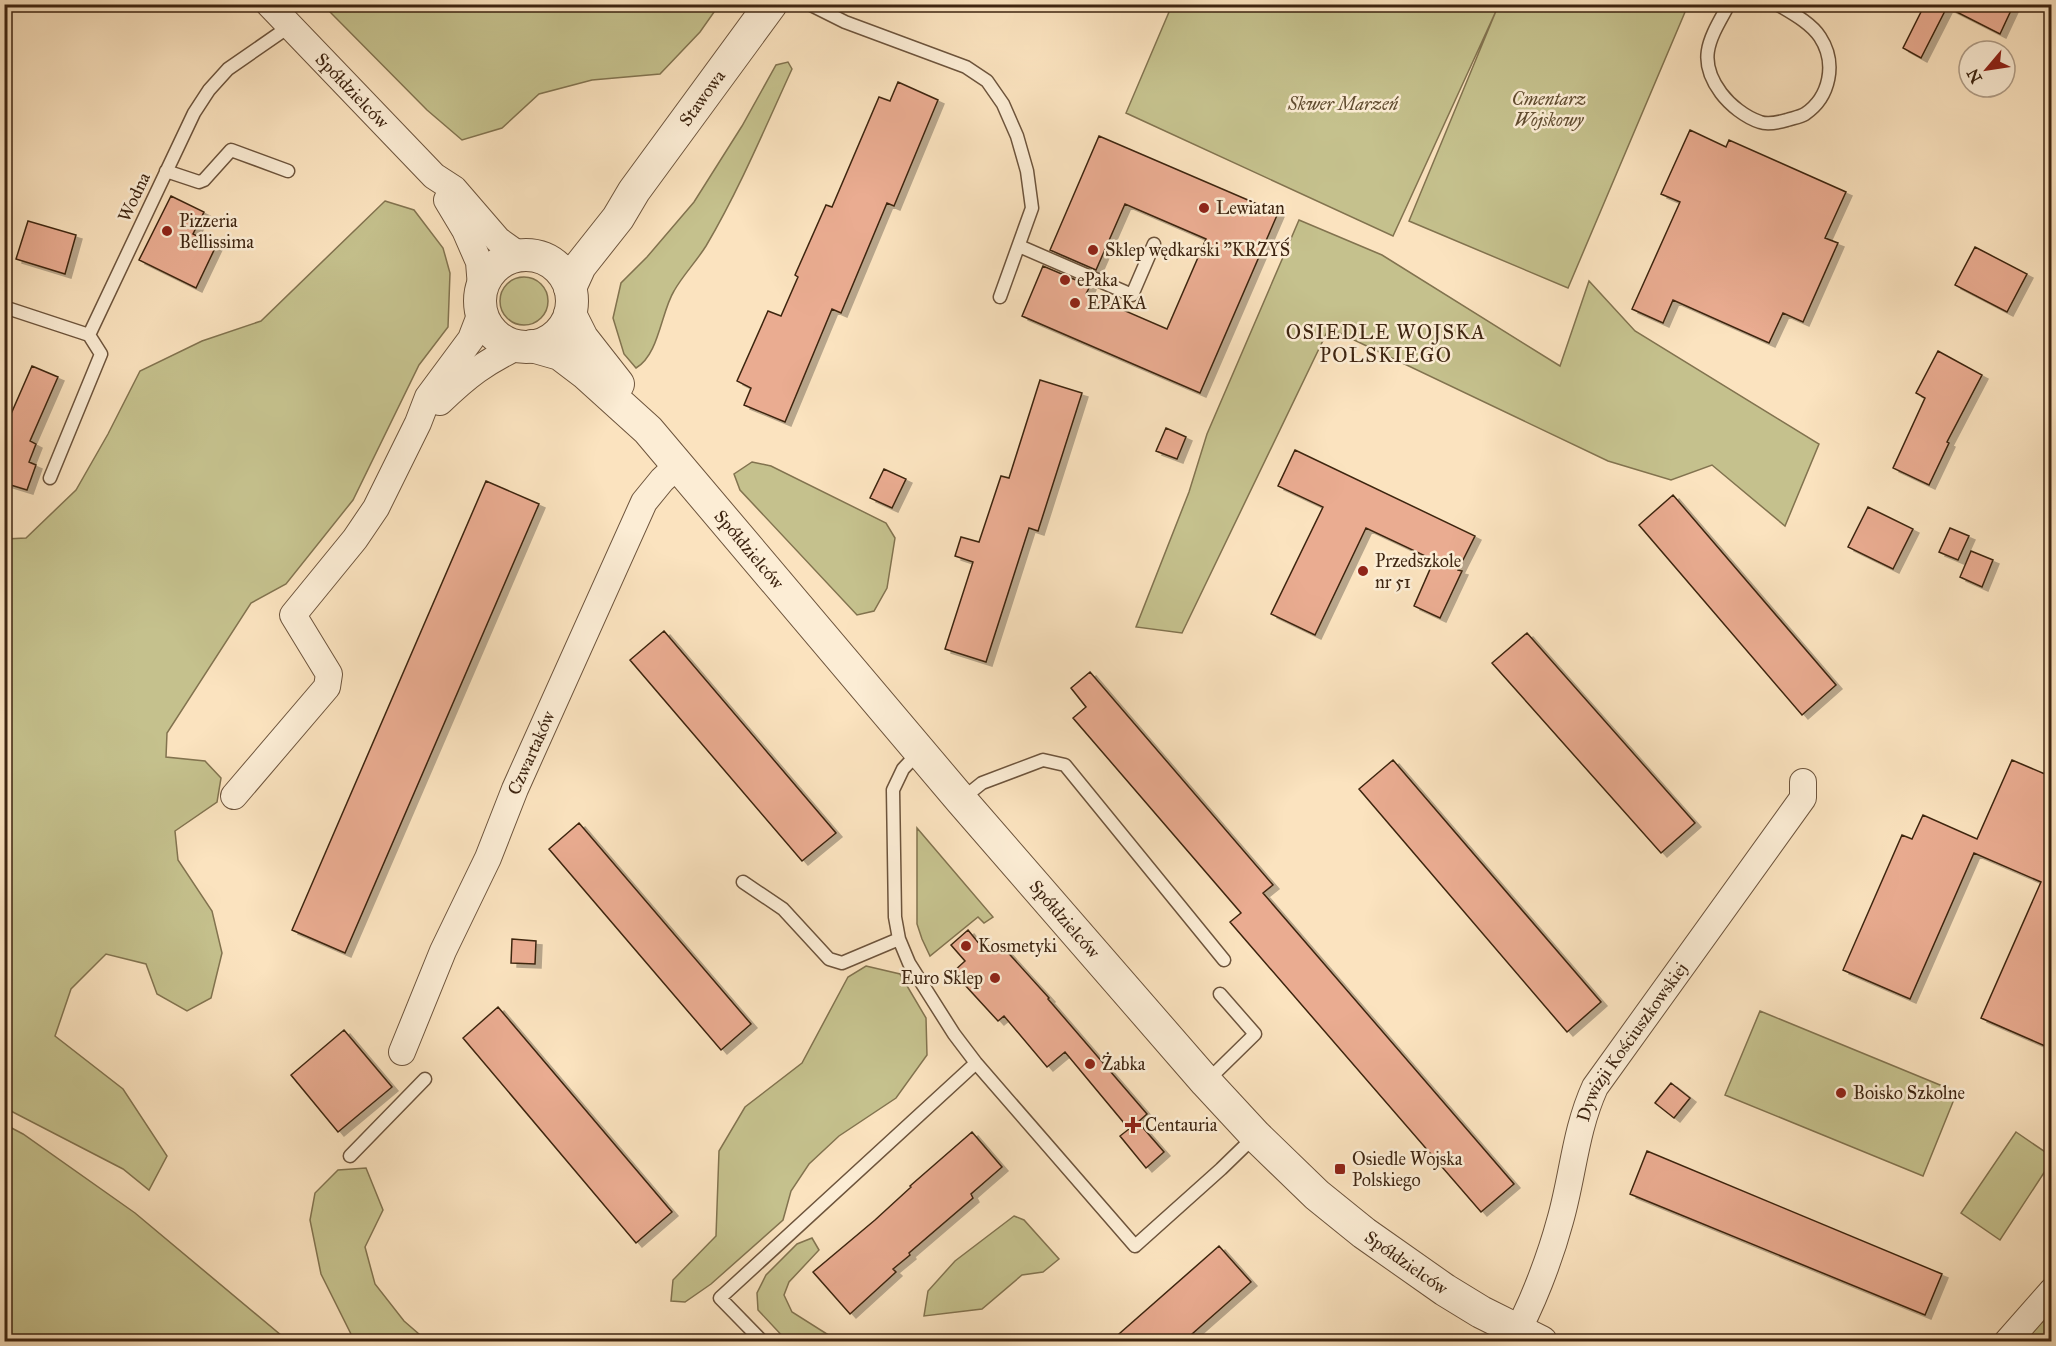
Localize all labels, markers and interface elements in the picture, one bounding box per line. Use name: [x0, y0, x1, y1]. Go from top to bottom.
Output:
north arrow: [1957, 39, 2017, 99]
street label: Spółdzielców: [311, 48, 394, 133]
street label: Stawowa: [674, 65, 730, 131]
text: N: [1963, 65, 1986, 87]
park label: Cmentarz Wojskowy: [1512, 88, 1586, 131]
park label: Skwer Marzeń: [1287, 93, 1399, 115]
street label: Wodna: [113, 168, 155, 225]
place label: Lewiatan: [1216, 197, 1285, 219]
marker: Lewiatan: [1197, 201, 1211, 215]
place label: Pizzeria Bellissima: [179, 210, 254, 253]
marker: Pizzeria Bellissima: [160, 224, 174, 238]
place label: Sklep wędkarski "KRZYŚ: [1105, 237, 1290, 261]
marker: Sklep wędkarski "KRZYŚ: [1086, 243, 1100, 257]
place label: ePaka: [1077, 269, 1118, 291]
marker: ePaka: [1058, 273, 1072, 287]
place label: EPAKA: [1087, 292, 1147, 314]
marker: EPAKA: [1068, 296, 1082, 310]
district label: OSIEDLE WOJSKA POLSKIEGO: [1286, 320, 1486, 367]
street label: Spółdzielców: [710, 506, 789, 594]
place label: Przedszkole nr 51: [1375, 550, 1461, 593]
marker: Przedszkole nr 51: [1356, 564, 1370, 578]
street label: Czwartaków: [503, 707, 560, 798]
street label: Spółdzielców: [1025, 876, 1105, 963]
place label: Kosmetyki: [978, 935, 1057, 957]
marker: Kosmetyki: [959, 939, 973, 953]
street label: Dywizji Kościuszkowskiej: [1572, 958, 1692, 1124]
place label: Euro Sklep: [901, 967, 983, 989]
marker: Euro Sklep: [988, 971, 1002, 985]
place label: Żabka: [1102, 1052, 1146, 1075]
marker: Żabka: [1083, 1057, 1097, 1071]
place label: Boisko Szkolne: [1853, 1082, 1965, 1104]
marker: Boisko Szkolne: [1834, 1086, 1848, 1100]
place label: Centauria: [1145, 1114, 1218, 1136]
marker: Centauria: [1126, 1118, 1140, 1132]
place label: Osiedle Wojska Polskiego: [1352, 1148, 1463, 1192]
marker: Osiedle Wojska Polskiego: [1333, 1162, 1347, 1176]
street label: Spółdzielców: [1360, 1226, 1452, 1299]

